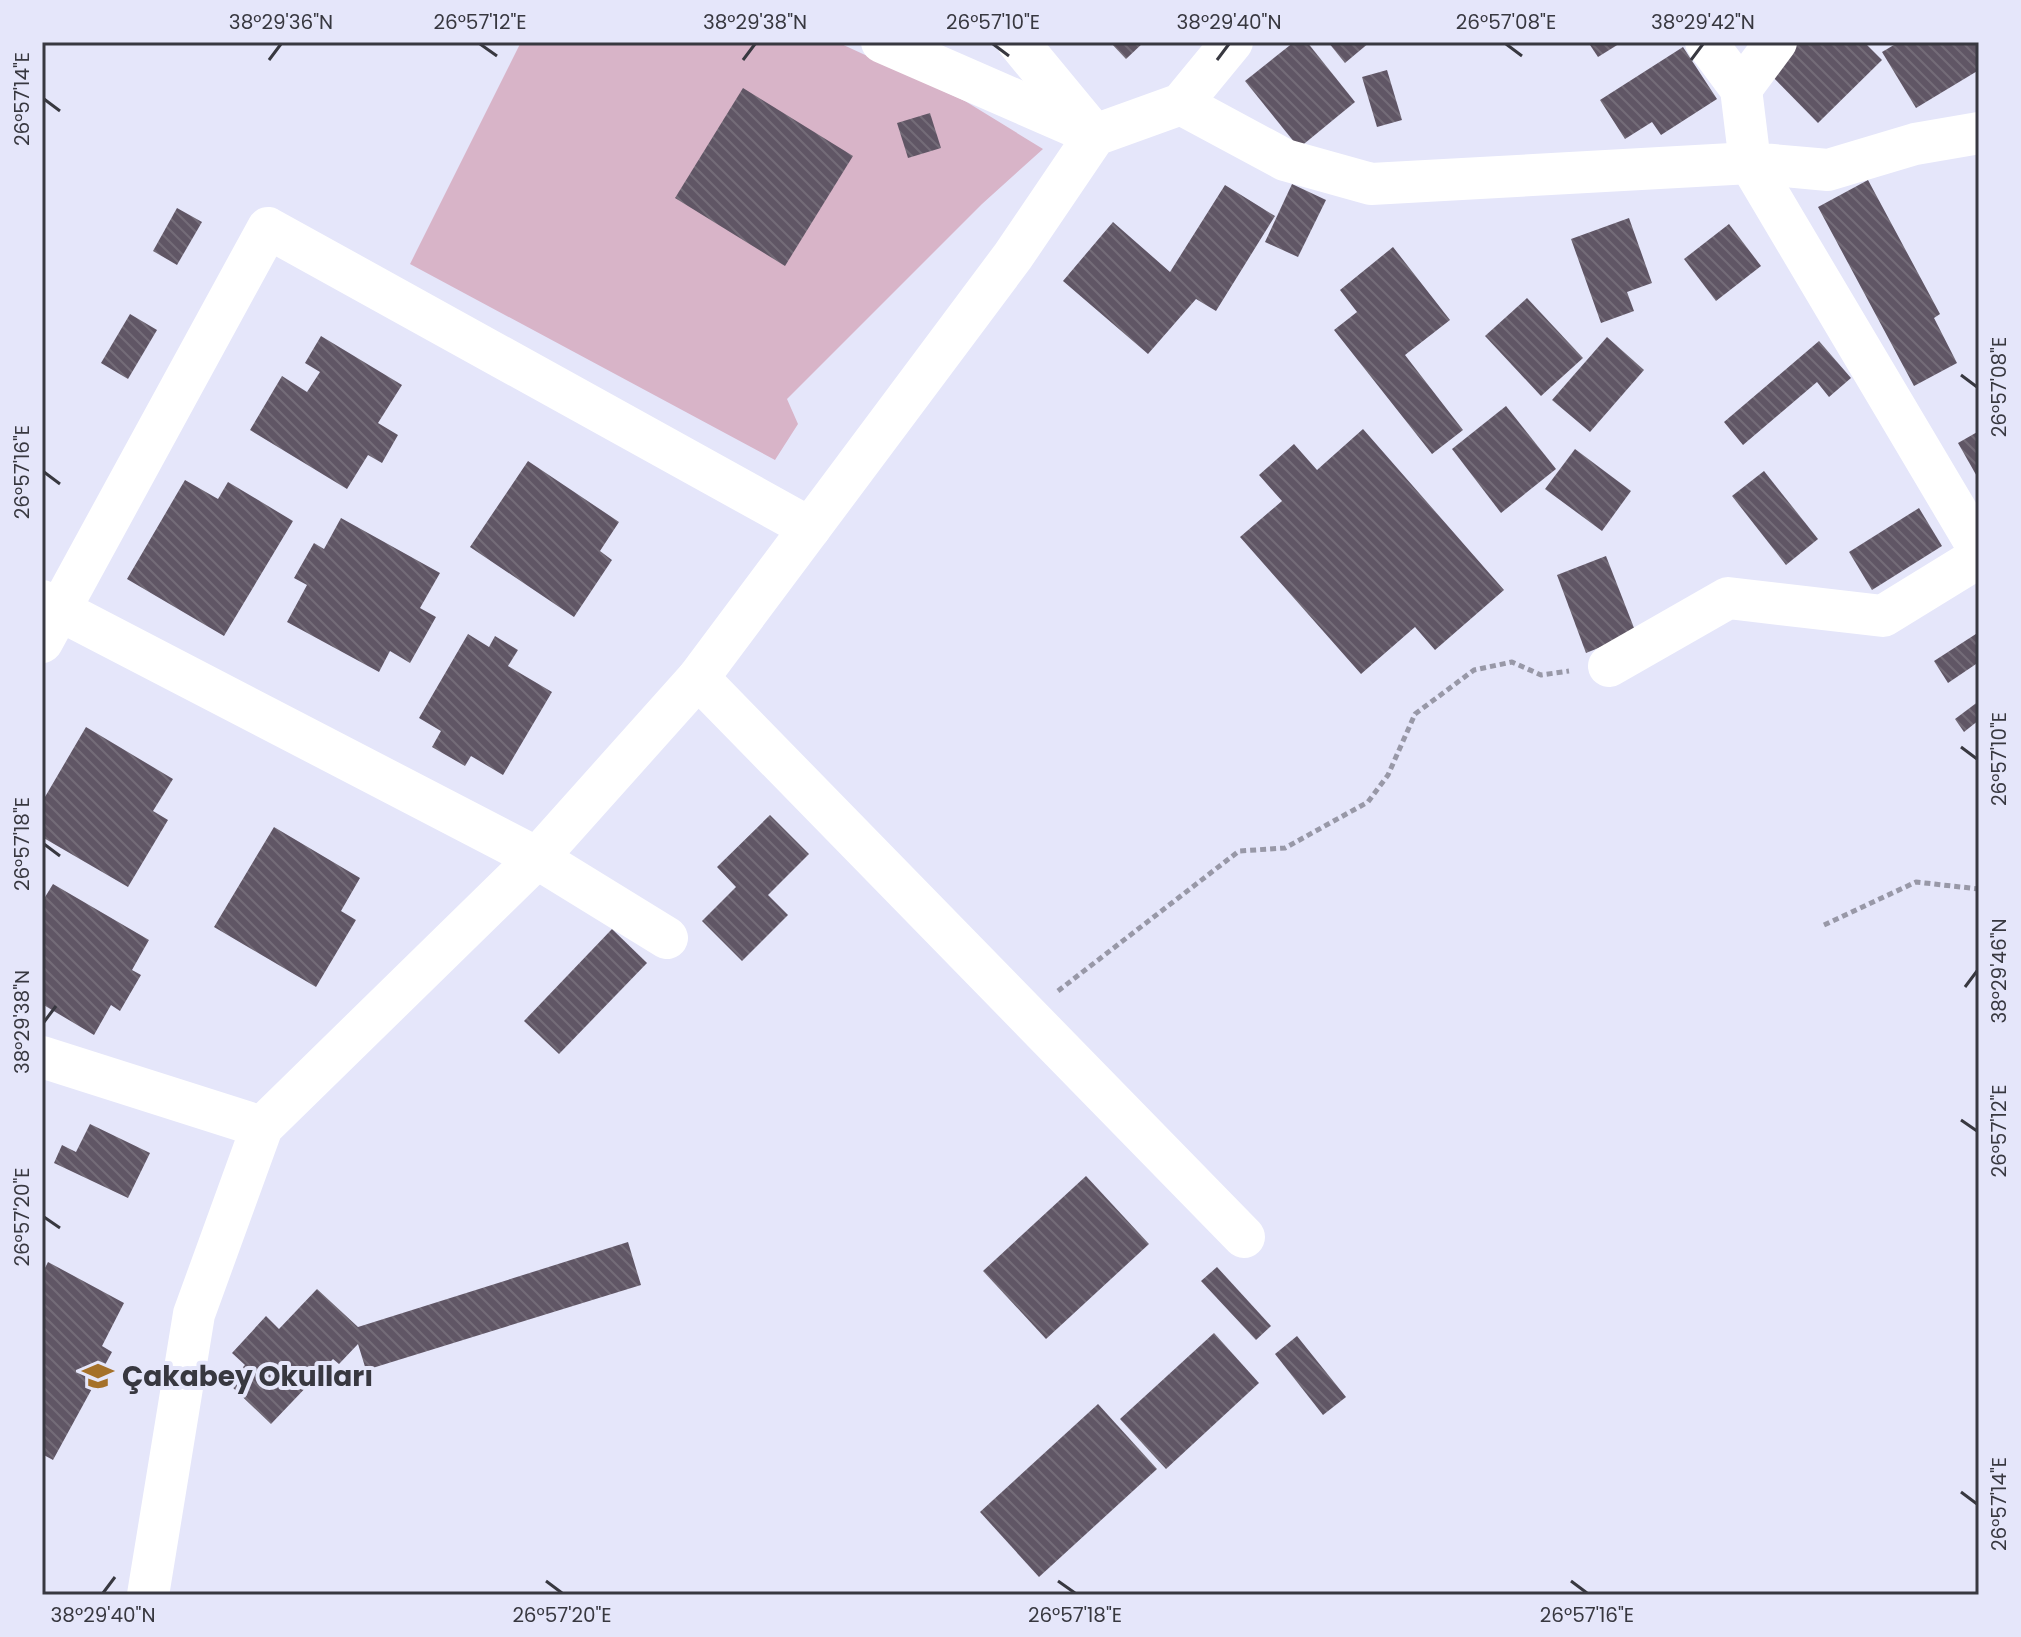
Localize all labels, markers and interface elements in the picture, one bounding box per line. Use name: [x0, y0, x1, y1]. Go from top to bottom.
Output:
text: 38°29'36"N: [229, 8, 333, 36]
text: 26°57'12"E: [433, 8, 527, 36]
text: 38°29'38"N: [703, 8, 807, 36]
text: 26°57'10"E: [946, 8, 1040, 36]
text: 38°29'40"N: [1177, 8, 1281, 36]
text: 26°57'08"E: [1456, 8, 1556, 36]
text: 38°29'42"N: [1651, 8, 1755, 36]
text: 26°57'14"E: [8, 52, 36, 146]
text: 26°57'08"E: [1985, 337, 2013, 437]
text: 26°57'16"E: [8, 425, 36, 519]
text: 26°57'10"E: [1985, 712, 2013, 806]
text: 26°57'18"E: [8, 797, 36, 891]
text: 38°29'46"N: [1985, 918, 2013, 1024]
text: 38°29'38"N: [8, 970, 36, 1074]
text: 26°57'12"E: [1985, 1084, 2013, 1178]
text: 26°57'20"E: [8, 1167, 36, 1267]
place label: Çakabey Okulları: [122, 1357, 373, 1396]
school or university icon: Çakabey Okulları: [81, 1359, 115, 1393]
text: 26°57'14"E: [1985, 1457, 2013, 1551]
text: 38°29'40"N: [51, 1601, 155, 1629]
text: 26°57'20"E: [512, 1601, 612, 1629]
text: 26°57'18"E: [1028, 1601, 1122, 1629]
text: 26°57'16"E: [1540, 1601, 1634, 1629]

